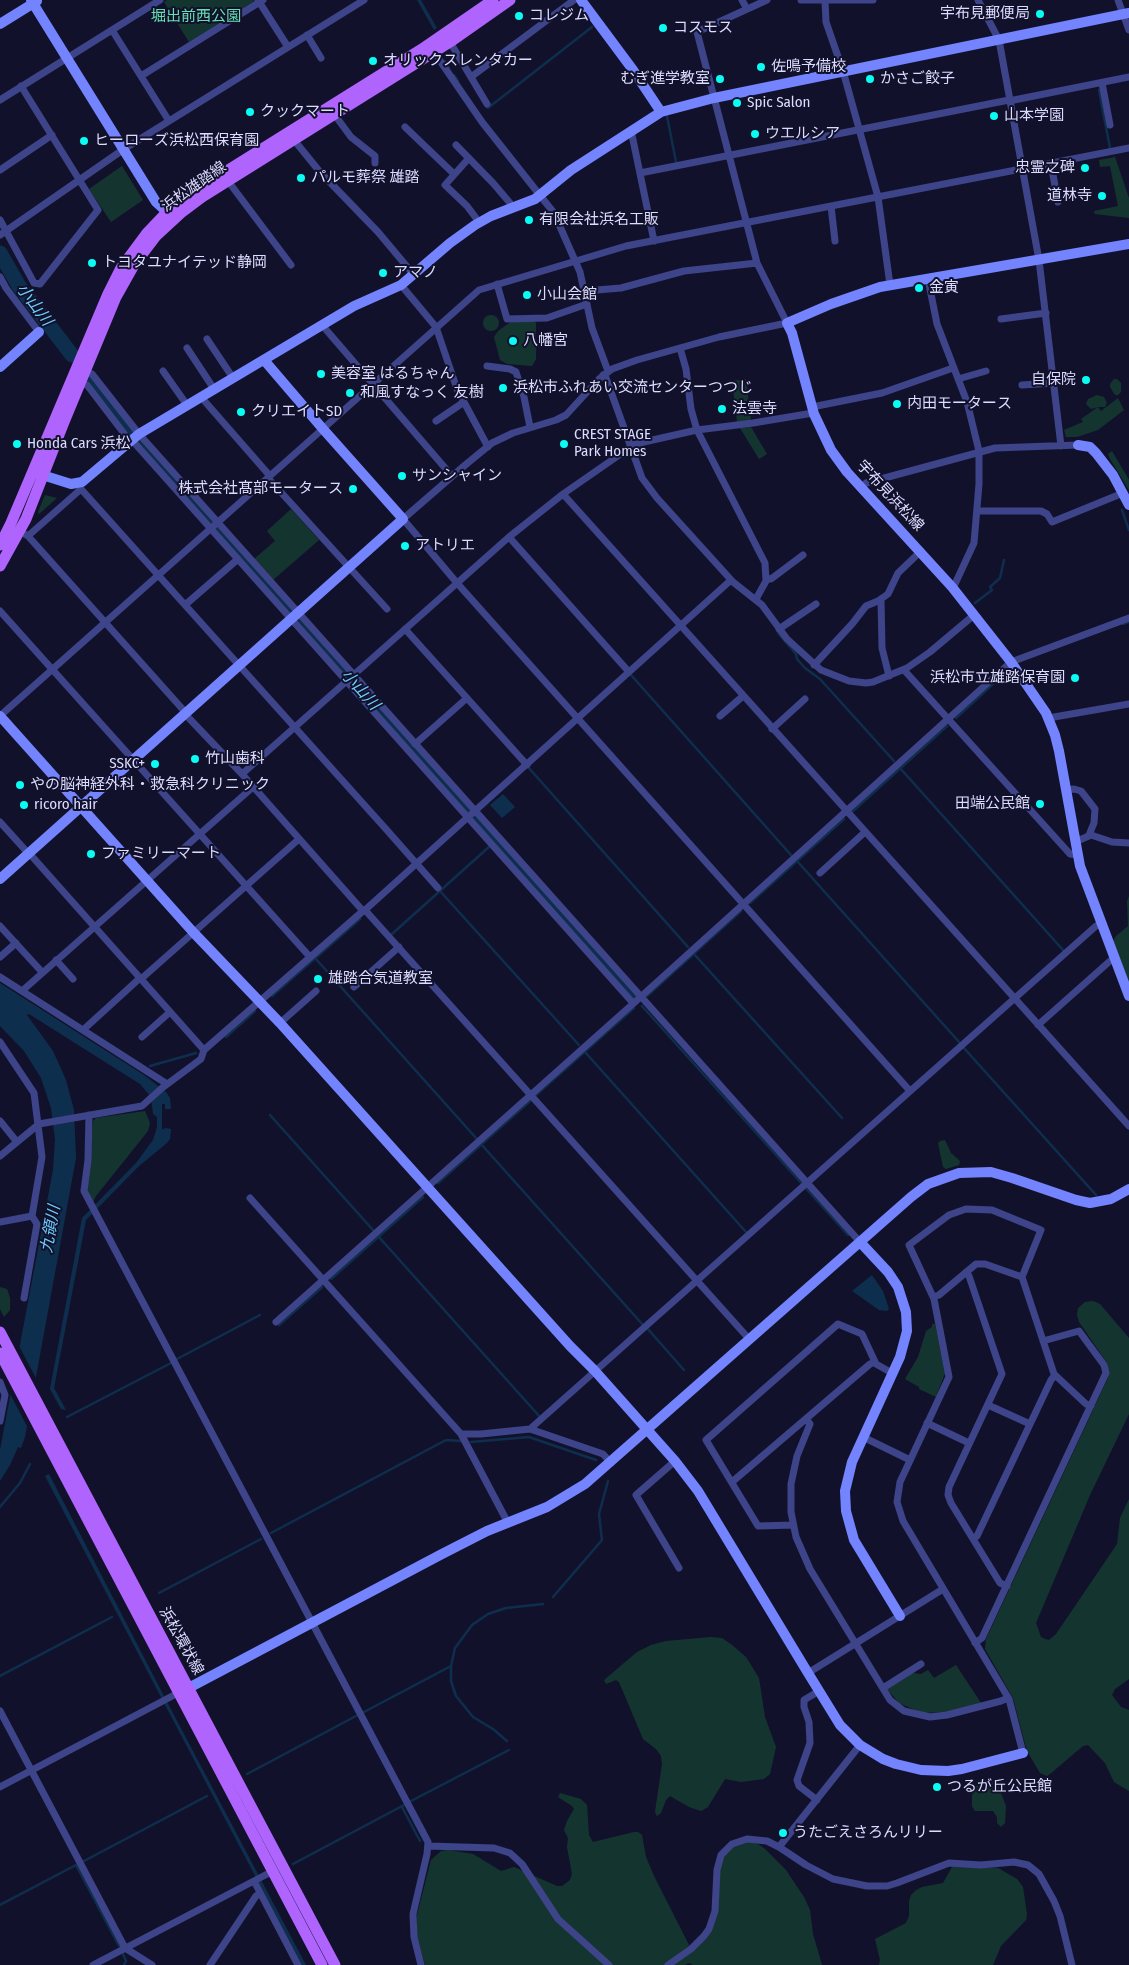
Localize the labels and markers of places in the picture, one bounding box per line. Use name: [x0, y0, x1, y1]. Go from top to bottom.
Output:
place label: 宇布見郵便局: [940, 5, 1030, 23]
place label: コレジム: [529, 7, 589, 25]
marker: 宇布見郵便局: [1034, 8, 1046, 20]
marker: コレジム: [513, 10, 525, 22]
place label: コスモス: [673, 19, 733, 37]
marker: コスモス: [657, 22, 669, 34]
place label: オリックスレンタカー: [383, 52, 533, 70]
marker: オリックスレンタカー: [367, 55, 379, 67]
place label: 佐鳴予備校: [771, 58, 846, 76]
marker: 佐鳴予備校: [755, 61, 767, 73]
place label: むぎ進学教室: [620, 70, 710, 88]
place label: かさご餃子: [880, 70, 955, 88]
marker: むぎ進学教室: [714, 73, 726, 85]
marker: かさご餃子: [864, 73, 876, 85]
place label: Spic Salon: [747, 94, 810, 112]
marker: Spic Salon: [731, 97, 743, 109]
place label: クックマート: [260, 103, 350, 121]
marker: クックマート: [244, 106, 256, 118]
place label: 山本学園: [1004, 107, 1064, 125]
marker: 山本学園: [988, 110, 1000, 122]
place label: ウエルシア: [765, 125, 840, 143]
marker: ウエルシア: [749, 128, 761, 140]
place label: ヒーローズ浜松西保育園: [94, 132, 259, 150]
marker: ヒーローズ浜松西保育園: [78, 135, 90, 147]
place label: 忠霊之碑: [1015, 159, 1075, 177]
marker: 忠霊之碑: [1079, 162, 1091, 174]
place label: パルモ葬祭 雄踏: [311, 169, 420, 187]
marker: パルモ葬祭 雄踏: [295, 172, 307, 184]
place label: 道林寺: [1047, 187, 1092, 205]
marker: 道林寺: [1096, 190, 1108, 202]
place label: 有限会社浜名工販: [539, 211, 659, 229]
marker: 有限会社浜名工販: [523, 214, 535, 226]
place label: トヨタユナイテッド静岡: [102, 254, 267, 272]
marker: トヨタユナイテッド静岡: [86, 257, 98, 269]
place label: アマノ: [393, 264, 438, 282]
marker: アマノ: [377, 267, 389, 279]
place label: 金寅: [929, 279, 959, 297]
marker: 金寅: [913, 282, 925, 294]
place label: 小山会館: [537, 286, 597, 304]
marker: 小山会館: [521, 289, 533, 301]
place label: 八幡宮: [523, 332, 568, 350]
marker: 八幡宮: [507, 335, 519, 347]
place label: 美容室 はるちゃん: [331, 365, 455, 383]
marker: 美容室 はるちゃん: [315, 368, 327, 380]
place label: 自保院: [1031, 371, 1076, 389]
marker: 自保院: [1080, 374, 1092, 386]
place label: 浜松市ふれあい交流センターつつじ: [513, 379, 753, 397]
marker: 浜松市ふれあい交流センターつつじ: [497, 382, 509, 394]
place label: 和風すなっく 友樹: [360, 384, 484, 402]
marker: 和風すなっく 友樹: [344, 387, 356, 399]
place label: 内田モータース: [907, 395, 1012, 413]
marker: 内田モータース: [891, 398, 903, 410]
place label: 法雲寺: [732, 400, 777, 418]
place label: クリエイトSD: [251, 403, 342, 421]
marker: 法雲寺: [716, 403, 728, 415]
marker: クリエイトSD: [235, 406, 247, 418]
place label: CREST STAGE Park Homes: [574, 426, 651, 461]
place label: Honda Cars 浜松: [27, 435, 131, 453]
marker: Honda Cars 浜松: [11, 438, 23, 450]
marker: CREST STAGE Park Homes: [558, 438, 570, 450]
place label: サンシャイン: [412, 467, 502, 485]
marker: サンシャイン: [396, 470, 408, 482]
place label: 株式会社髙部モータース: [178, 480, 343, 498]
marker: 株式会社髙部モータース: [347, 483, 359, 495]
place label: アトリエ: [415, 537, 475, 555]
marker: アトリエ: [399, 540, 411, 552]
place label: 浜松市立雄踏保育園: [930, 669, 1065, 687]
marker: 浜松市立雄踏保育園: [1069, 672, 1081, 684]
place label: 竹山歯科: [205, 750, 265, 768]
marker: 竹山歯科: [189, 753, 201, 765]
place label: SSKC+: [109, 755, 145, 773]
marker: SSKC+: [149, 758, 161, 770]
place label: やの脳神経外科・救急科クリニック: [30, 776, 270, 794]
marker: やの脳神経外科・救急科クリニック: [14, 779, 26, 791]
place label: 田端公民館: [955, 795, 1030, 813]
place label: ricoro hair: [34, 796, 98, 814]
marker: 田端公民館: [1034, 798, 1046, 810]
marker: ricoro hair: [18, 799, 30, 811]
place label: ファミリーマート: [101, 845, 221, 863]
marker: ファミリーマート: [85, 848, 97, 860]
place label: 雄踏合気道教室: [328, 970, 433, 988]
marker: 雄踏合気道教室: [312, 973, 324, 985]
place label: つるが丘公民館: [947, 1778, 1052, 1796]
marker: つるが丘公民館: [931, 1781, 943, 1793]
place label: うたごえさろんリリー: [793, 1824, 943, 1842]
marker: うたごえさろんリリー: [777, 1827, 789, 1839]

